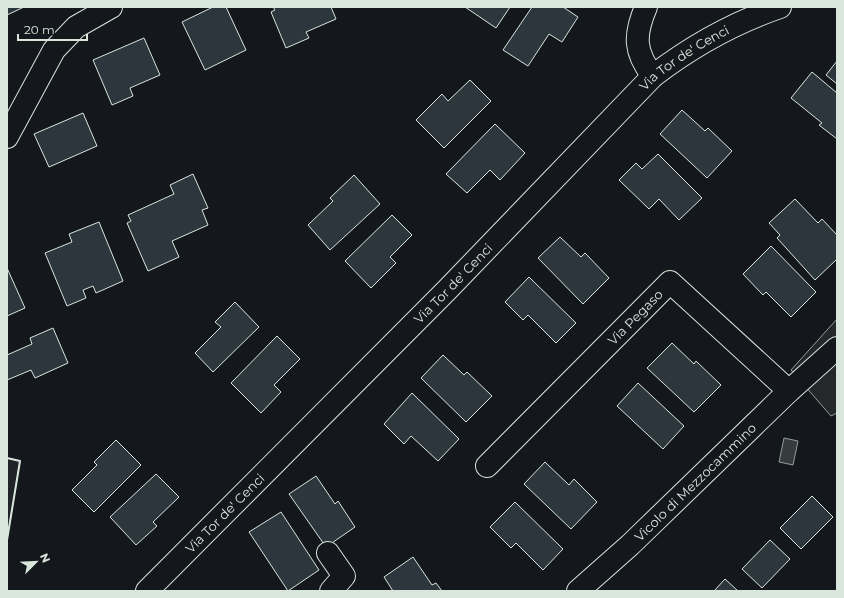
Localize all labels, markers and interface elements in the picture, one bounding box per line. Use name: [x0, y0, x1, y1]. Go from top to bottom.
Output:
scale bar: [18, 16, 87, 42]
text: 20 m: [24, 22, 55, 37]
street label: Via Tor de' Cenci: [636, 22, 732, 94]
street label: Via Tor de' Cenci: [410, 240, 496, 327]
street label: Via Pegaso: [604, 286, 666, 348]
street label: Vicolo di Mezzocammino: [631, 419, 759, 544]
street label: Via Tor de' Cenci: [182, 470, 268, 556]
north arrow: [16, 542, 56, 582]
text: N: [37, 551, 53, 565]

